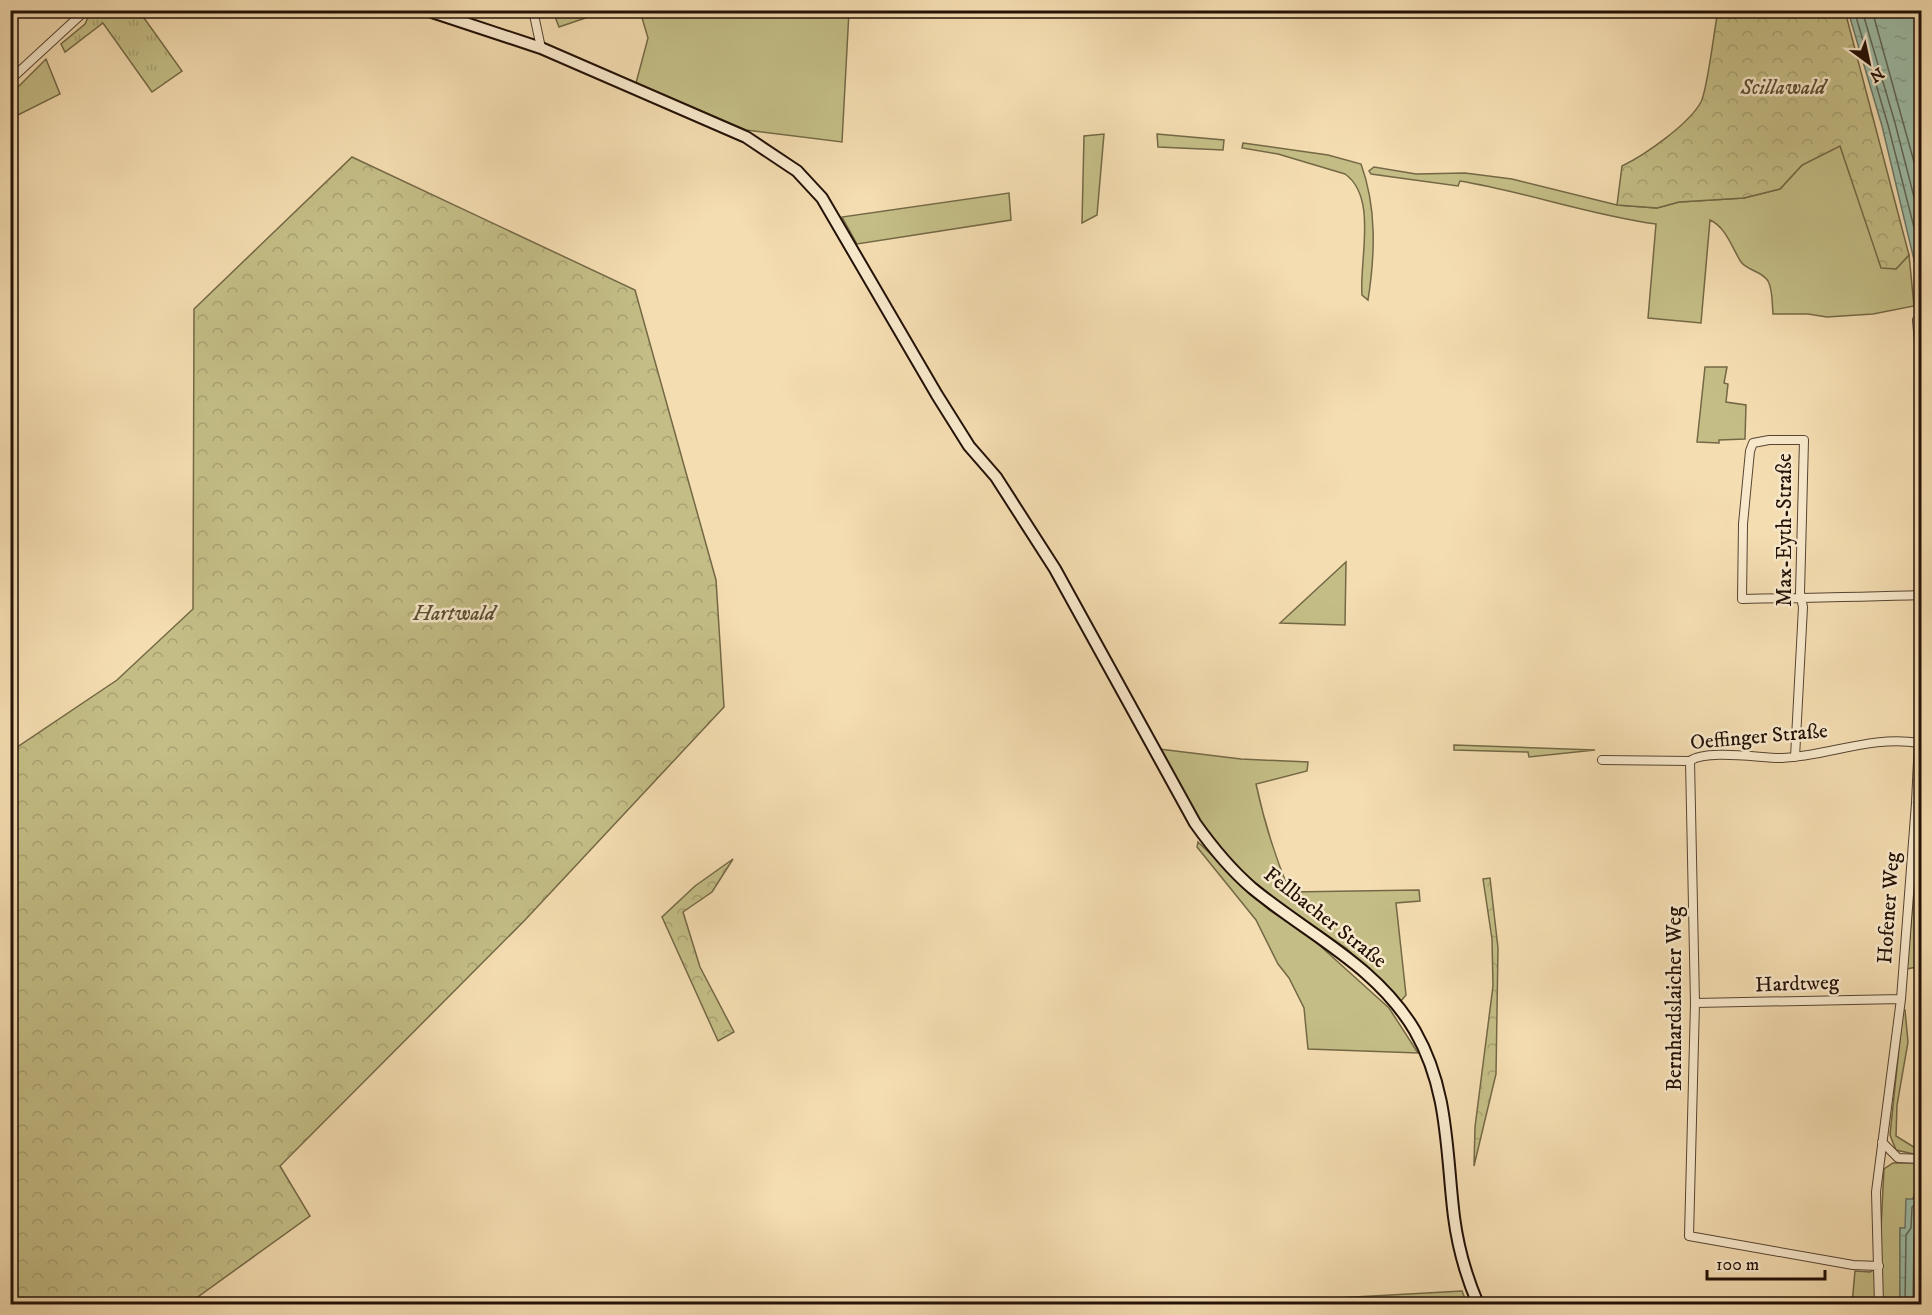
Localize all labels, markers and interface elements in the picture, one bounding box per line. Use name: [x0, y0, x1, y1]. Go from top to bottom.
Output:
north arrow: [1839, 33, 1899, 93]
text: N: [1866, 63, 1888, 87]
park label: Scillawald: [1739, 75, 1829, 101]
street label: Max-Eyth-Straße: [1772, 453, 1798, 607]
park label: Hartwald: [412, 601, 498, 627]
street label: Oeffinger Straße: [1689, 718, 1829, 756]
street label: Hofener Weg: [1872, 851, 1906, 965]
street label: Fellbacher Straße: [1258, 862, 1392, 974]
street label: Bernhardslaicher Weg: [1662, 906, 1688, 1091]
street label: Hardtweg: [1755, 970, 1840, 998]
scale bar: [1707, 1243, 1826, 1281]
text: 100 m: [1716, 1254, 1759, 1276]

